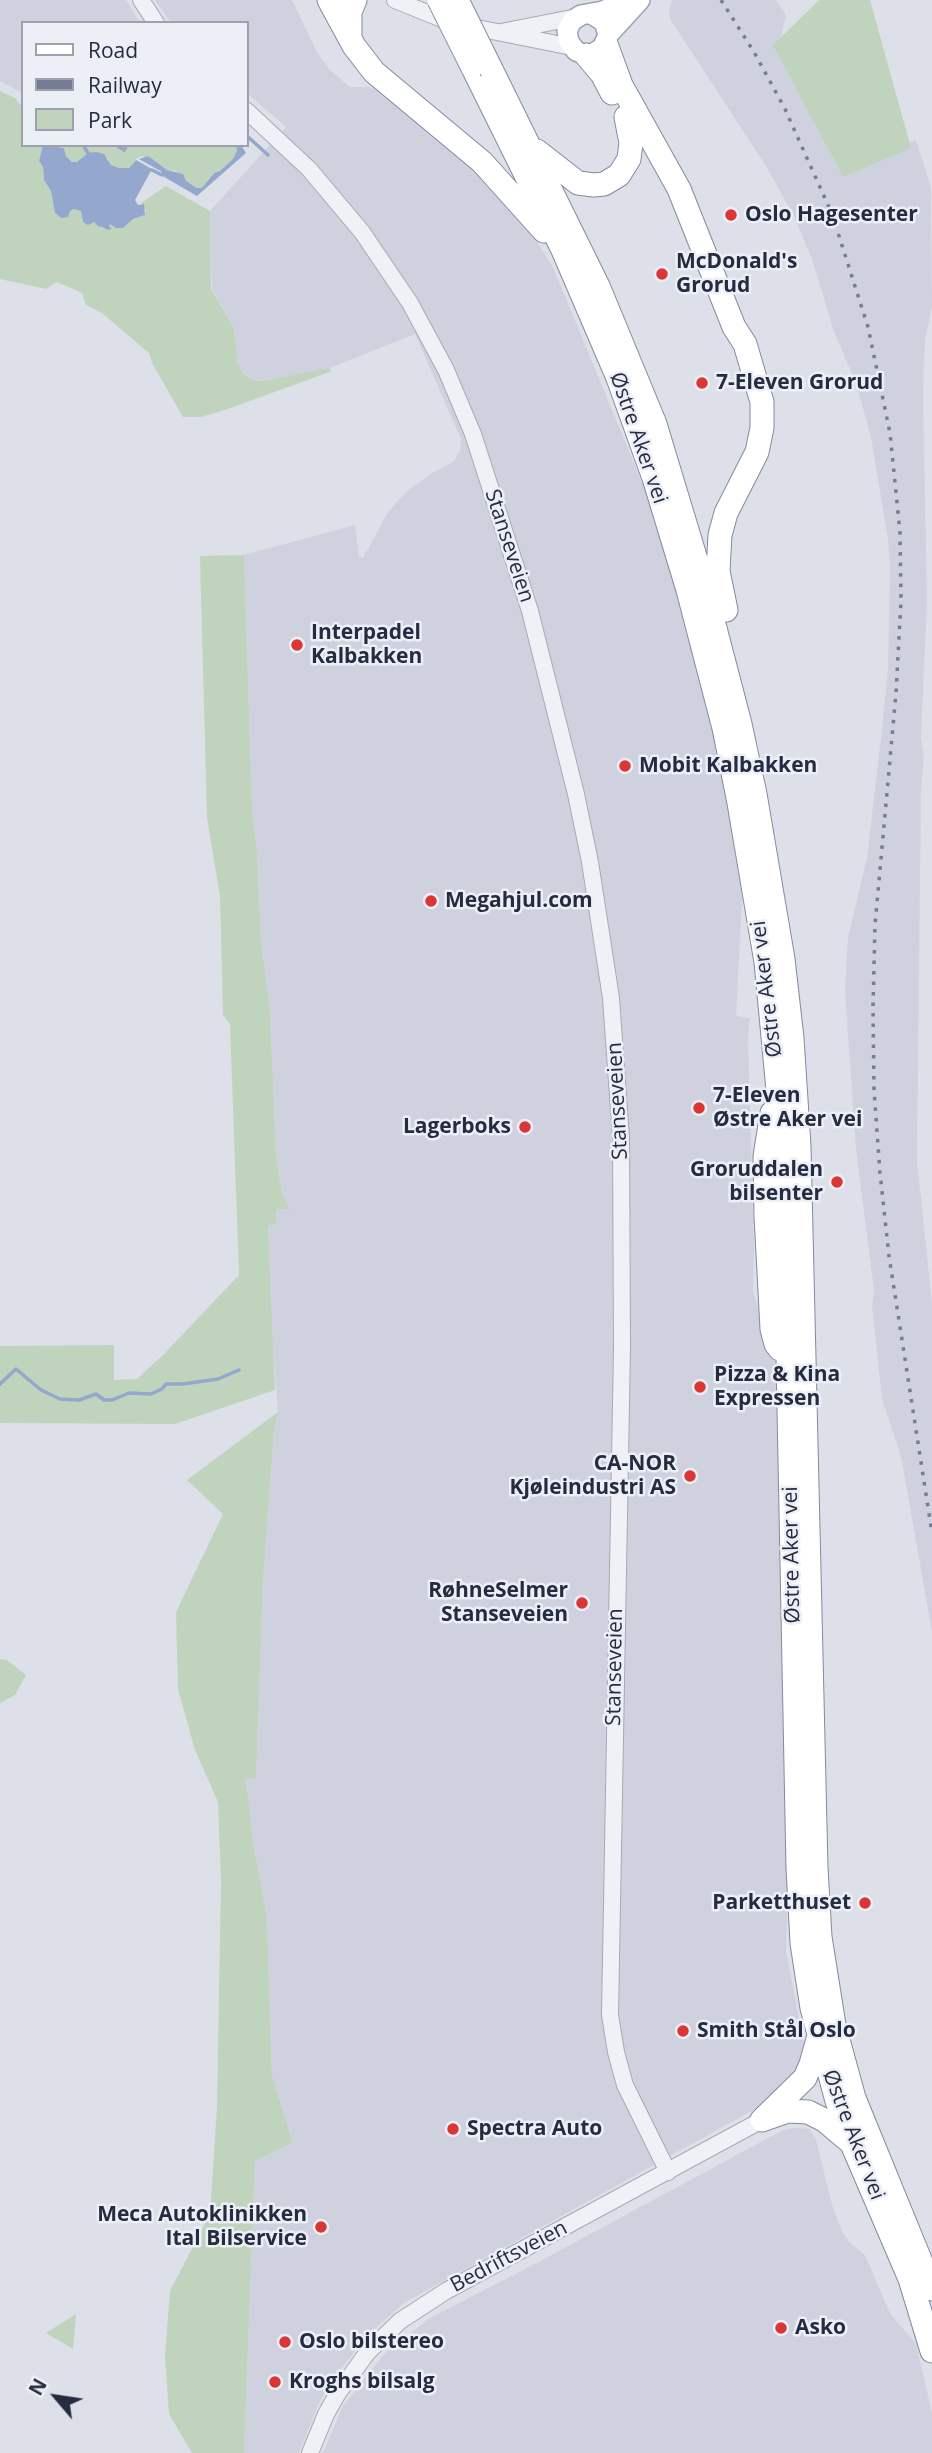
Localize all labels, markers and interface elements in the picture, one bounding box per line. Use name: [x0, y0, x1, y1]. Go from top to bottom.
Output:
legend: [21, 21, 248, 147]
text: Road: [88, 36, 138, 64]
text: Railway: [88, 71, 162, 99]
text: Park: [88, 106, 132, 134]
place label: Oslo Hagesenter: [745, 202, 918, 228]
marker: Oslo Hagesenter: [723, 207, 739, 223]
place label: McDonald's Grorud: [676, 249, 797, 299]
marker: McDonald's Grorud: [654, 266, 670, 282]
street label: Østre Aker vei: [604, 369, 672, 507]
place label: 7-Eleven Grorud: [716, 370, 883, 396]
marker: 7-Eleven Grorud: [694, 375, 710, 391]
street label: Stanseveien: [479, 486, 539, 606]
place label: Interpadel Kalbakken: [311, 620, 422, 670]
marker: Interpadel Kalbakken: [289, 637, 305, 653]
place label: Mobit Kalbakken: [639, 753, 817, 779]
marker: Mobit Kalbakken: [617, 758, 633, 774]
place label: Megahjul.com: [445, 888, 593, 914]
marker: Megahjul.com: [423, 893, 439, 909]
street label: Østre Aker vei: [746, 919, 788, 1059]
street label: Stanseveien: [602, 1042, 634, 1160]
place label: 7-Eleven Østre Aker vei: [713, 1083, 862, 1133]
marker: 7-Eleven Østre Aker vei: [691, 1100, 707, 1116]
place label: Lagerboks: [403, 1114, 511, 1140]
marker: Lagerboks: [517, 1119, 533, 1135]
place label: Groruddalen bilsenter: [690, 1157, 823, 1207]
marker: Groruddalen bilsenter: [829, 1174, 845, 1190]
place label: Pizza & Kina Expressen: [714, 1362, 840, 1412]
marker: Pizza & Kina Expressen: [692, 1379, 708, 1395]
place label: CA-NOR Kjøleindustri AS: [510, 1451, 676, 1501]
marker: CA-NOR Kjøleindustri AS: [682, 1468, 698, 1484]
street label: Østre Aker vei: [778, 1486, 806, 1624]
place label: RøhneSelmer Stanseveien: [428, 1578, 568, 1628]
marker: RøhneSelmer Stanseveien: [574, 1595, 590, 1611]
street label: Stanseveien: [601, 1608, 629, 1726]
place label: Parketthuset: [712, 1890, 851, 1916]
marker: Parketthuset: [857, 1895, 873, 1911]
place label: Smith Stål Oslo: [697, 2018, 856, 2044]
marker: Smith Stål Oslo: [675, 2023, 691, 2039]
street label: Østre Aker vei: [817, 2066, 889, 2204]
place label: Spectra Auto: [467, 2116, 602, 2142]
marker: Spectra Auto: [445, 2121, 461, 2137]
place label: Meca Autoklinikken Ital Bilservice: [97, 2202, 307, 2252]
street label: Bedriftsveien: [446, 2216, 572, 2298]
marker: Meca Autoklinikken Ital Bilservice: [313, 2219, 329, 2235]
place label: Asko: [795, 2315, 846, 2341]
marker: Asko: [773, 2320, 789, 2336]
place label: Oslo bilstereo: [299, 2329, 444, 2355]
marker: Oslo bilstereo: [277, 2334, 293, 2350]
north arrow: [21, 2362, 91, 2432]
place label: Kroghs bilsalg: [289, 2369, 435, 2395]
text: N: [23, 2374, 53, 2400]
marker: Kroghs bilsalg: [267, 2374, 283, 2390]

